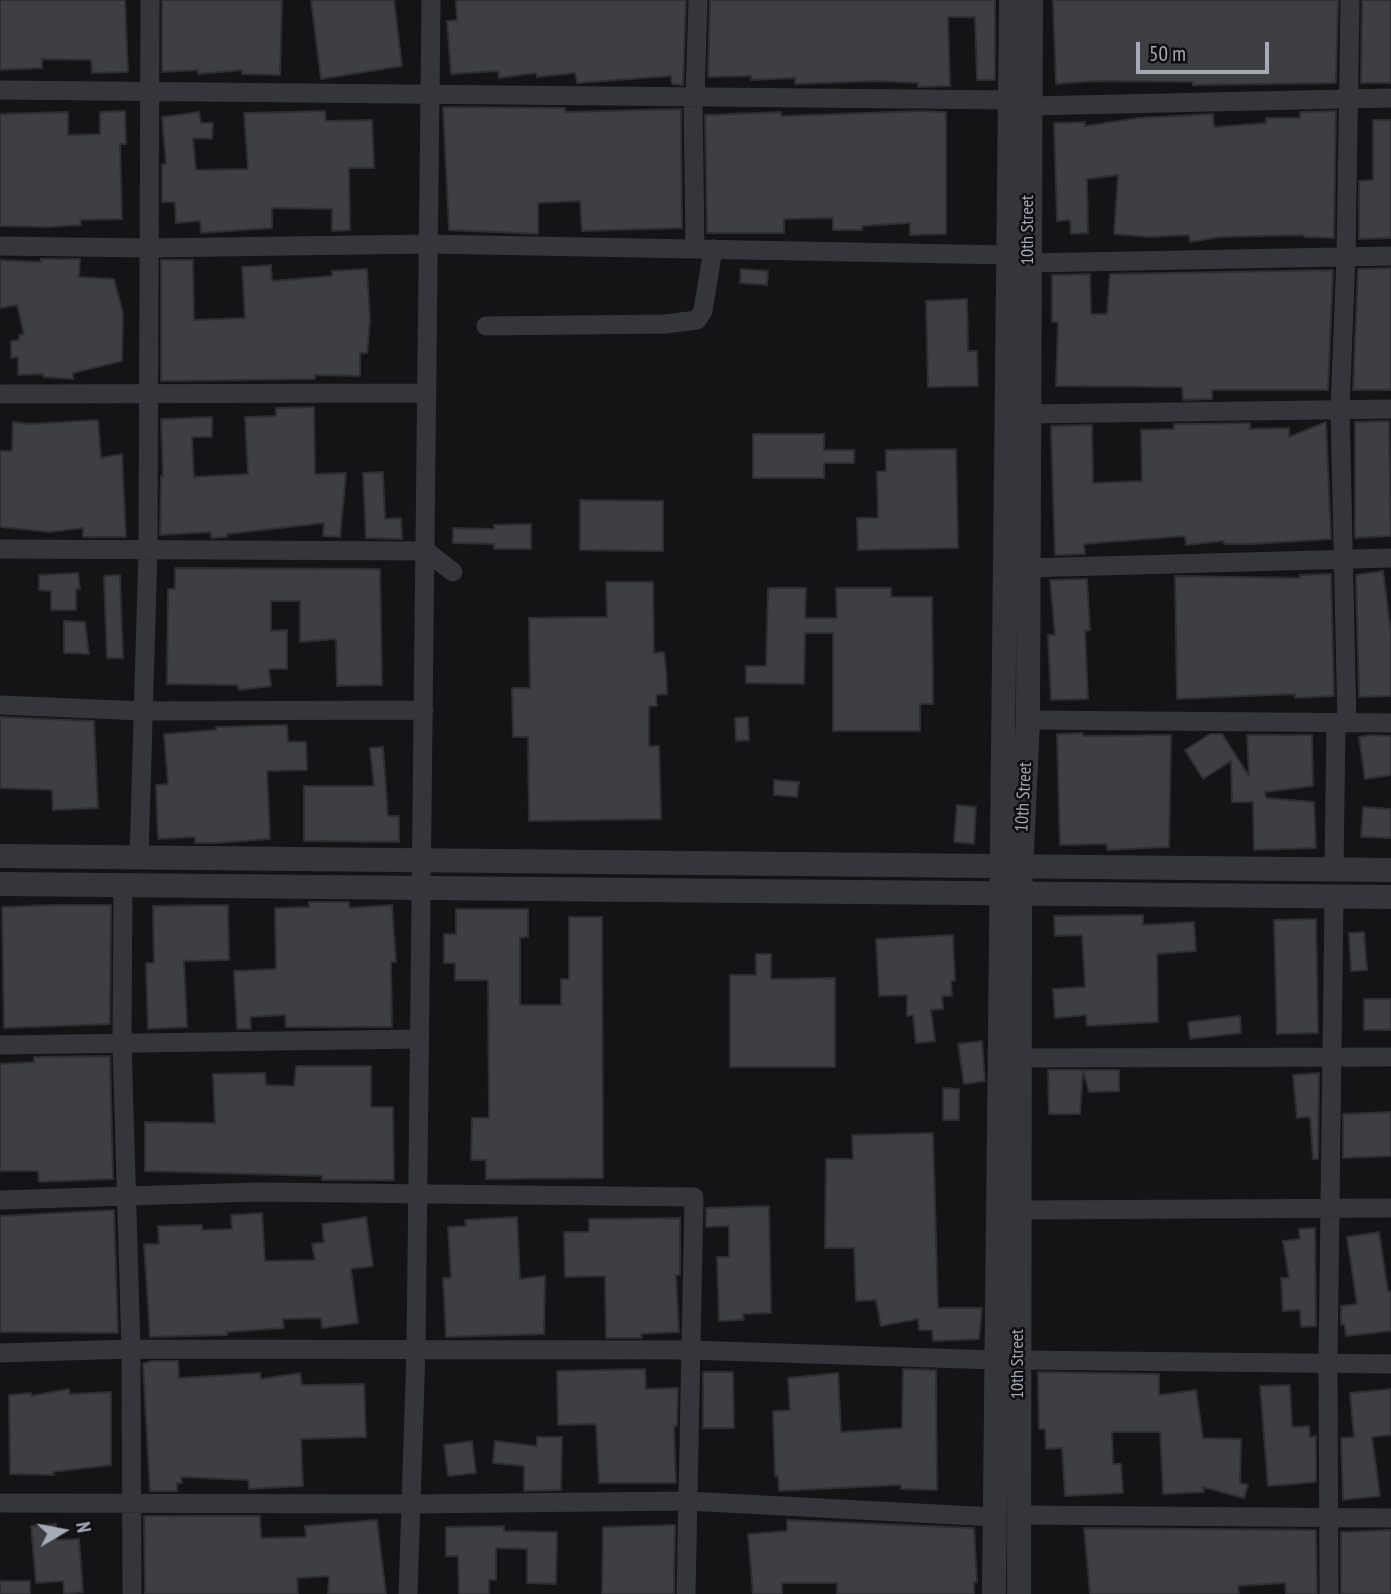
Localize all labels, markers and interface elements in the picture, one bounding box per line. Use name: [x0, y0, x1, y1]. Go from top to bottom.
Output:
scale bar: [1139, 28, 1272, 72]
text: 50 m: [1149, 40, 1186, 67]
street label: 10th Street: [1017, 195, 1039, 265]
street label: 10th Street: [1011, 761, 1037, 833]
street label: 10th Street: [1007, 1329, 1029, 1399]
north arrow: [28, 1496, 98, 1566]
text: N: [71, 1520, 96, 1534]

